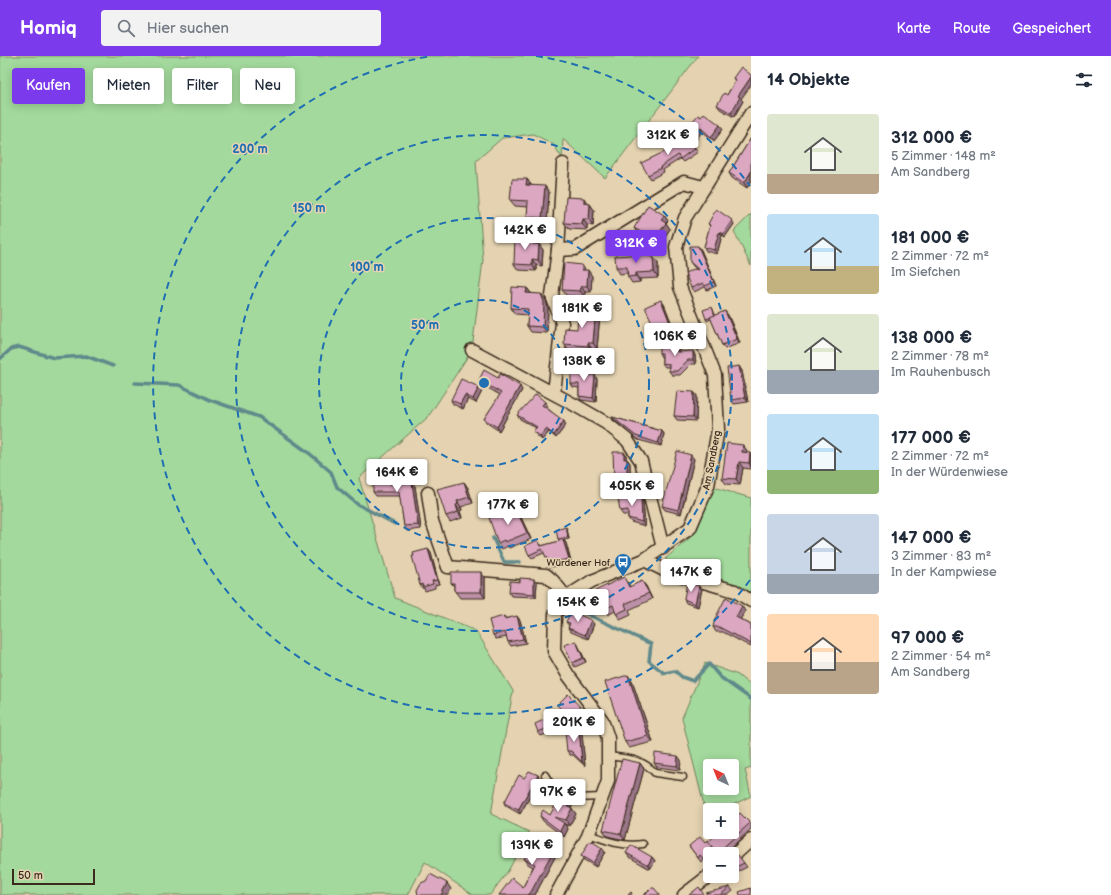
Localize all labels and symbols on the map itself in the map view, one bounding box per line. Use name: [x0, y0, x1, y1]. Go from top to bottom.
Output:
pin: 312K €: [635, 122, 701, 156]
text: 200 m: [232, 142, 268, 157]
text: 150 m: [293, 201, 325, 216]
pin: 142K €: [492, 217, 558, 251]
pin: 312K €: [603, 230, 669, 264]
text: 100 m: [350, 260, 384, 275]
pin: 181K €: [549, 295, 615, 329]
text: 50 m: [411, 318, 439, 333]
pin: 106K €: [642, 323, 708, 357]
pin: 138K €: [551, 348, 617, 382]
centre of rings: [477, 376, 491, 390]
street label: Am Sandberg: [700, 429, 724, 491]
pin: 164K €: [364, 459, 430, 493]
pin: 405K €: [599, 473, 665, 507]
pin: 177K €: [475, 492, 541, 526]
bus stop icon: Würdener Hof: [613, 552, 633, 577]
place label: Würdener Hof: [547, 557, 610, 569]
pin: 147K €: [658, 559, 724, 593]
pin: 154K €: [545, 589, 611, 623]
pin: 201K €: [541, 709, 607, 743]
north arrow: [703, 759, 739, 795]
pin: 97K €: [530, 779, 586, 813]
pin: 139K €: [499, 832, 565, 866]
scale bar: [12, 867, 95, 886]

